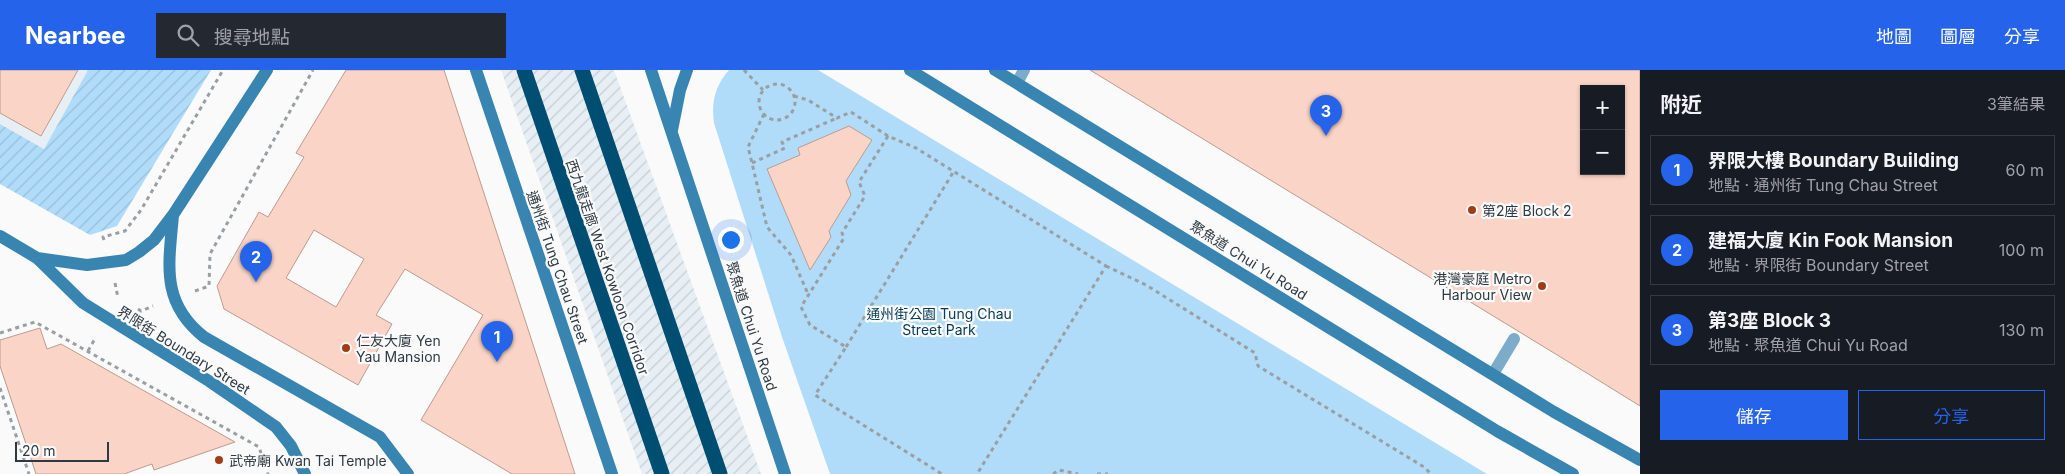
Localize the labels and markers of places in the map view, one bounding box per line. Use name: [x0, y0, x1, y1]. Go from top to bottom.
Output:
pin: 3: [1310, 95, 1342, 136]
place label: 第2座 Block 2: [1482, 202, 1572, 219]
marker: 第2座 Block 2: [1466, 204, 1478, 216]
pin: 2: [240, 241, 272, 282]
place label: 港灣豪庭 Metro Harbour View: [1433, 270, 1532, 303]
marker: 港灣豪庭 Metro Harbour View: [1536, 280, 1548, 292]
pin: 1: [481, 321, 513, 362]
place label: 仁友大廈 Yen Yau Mansion: [356, 332, 441, 365]
marker: 仁友大廈 Yen Yau Mansion: [340, 342, 352, 354]
place label: 武帝廟 Kwan Tai Temple: [229, 452, 387, 469]
marker: 武帝廟 Kwan Tai Temple: [213, 454, 225, 466]

